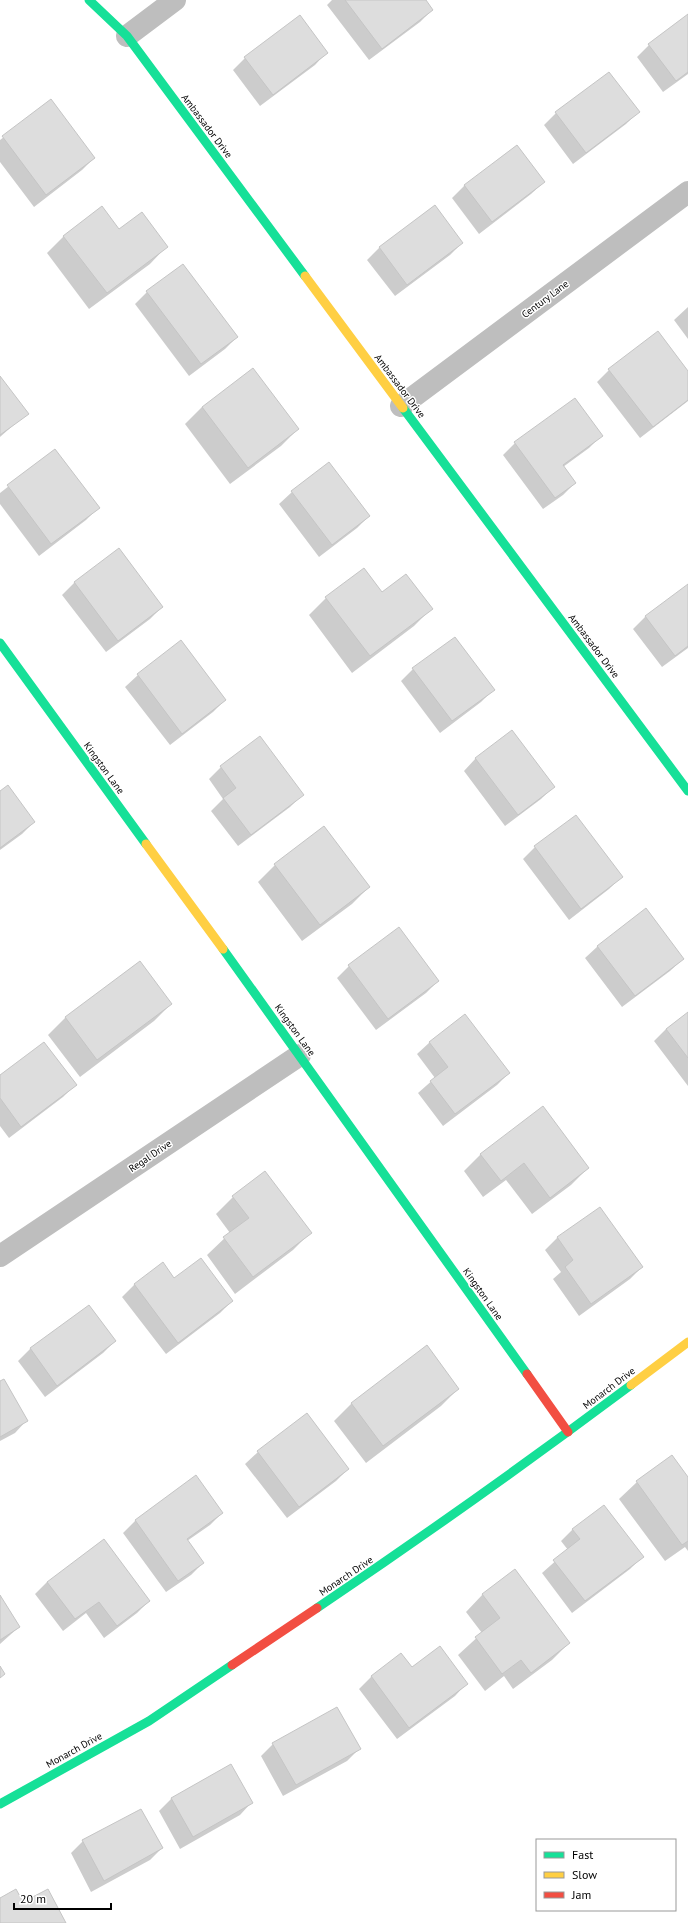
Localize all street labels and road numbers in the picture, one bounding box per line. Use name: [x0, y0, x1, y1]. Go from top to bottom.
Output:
street label: Ambassador Drive: [179, 91, 235, 161]
street label: Century Lane: [519, 277, 571, 321]
street label: Ambassador Drive: [372, 351, 428, 421]
street label: Ambassador Drive: [566, 611, 622, 681]
street label: Kingston Lane: [81, 739, 127, 797]
street label: Kingston Lane: [272, 1001, 318, 1059]
street label: Regal Drive: [126, 1137, 174, 1175]
street label: Kingston Lane: [460, 1265, 506, 1323]
street label: Monarch Drive: [580, 1364, 638, 1412]
street label: Monarch Drive: [317, 1553, 375, 1599]
street label: Monarch Drive: [44, 1729, 104, 1771]

